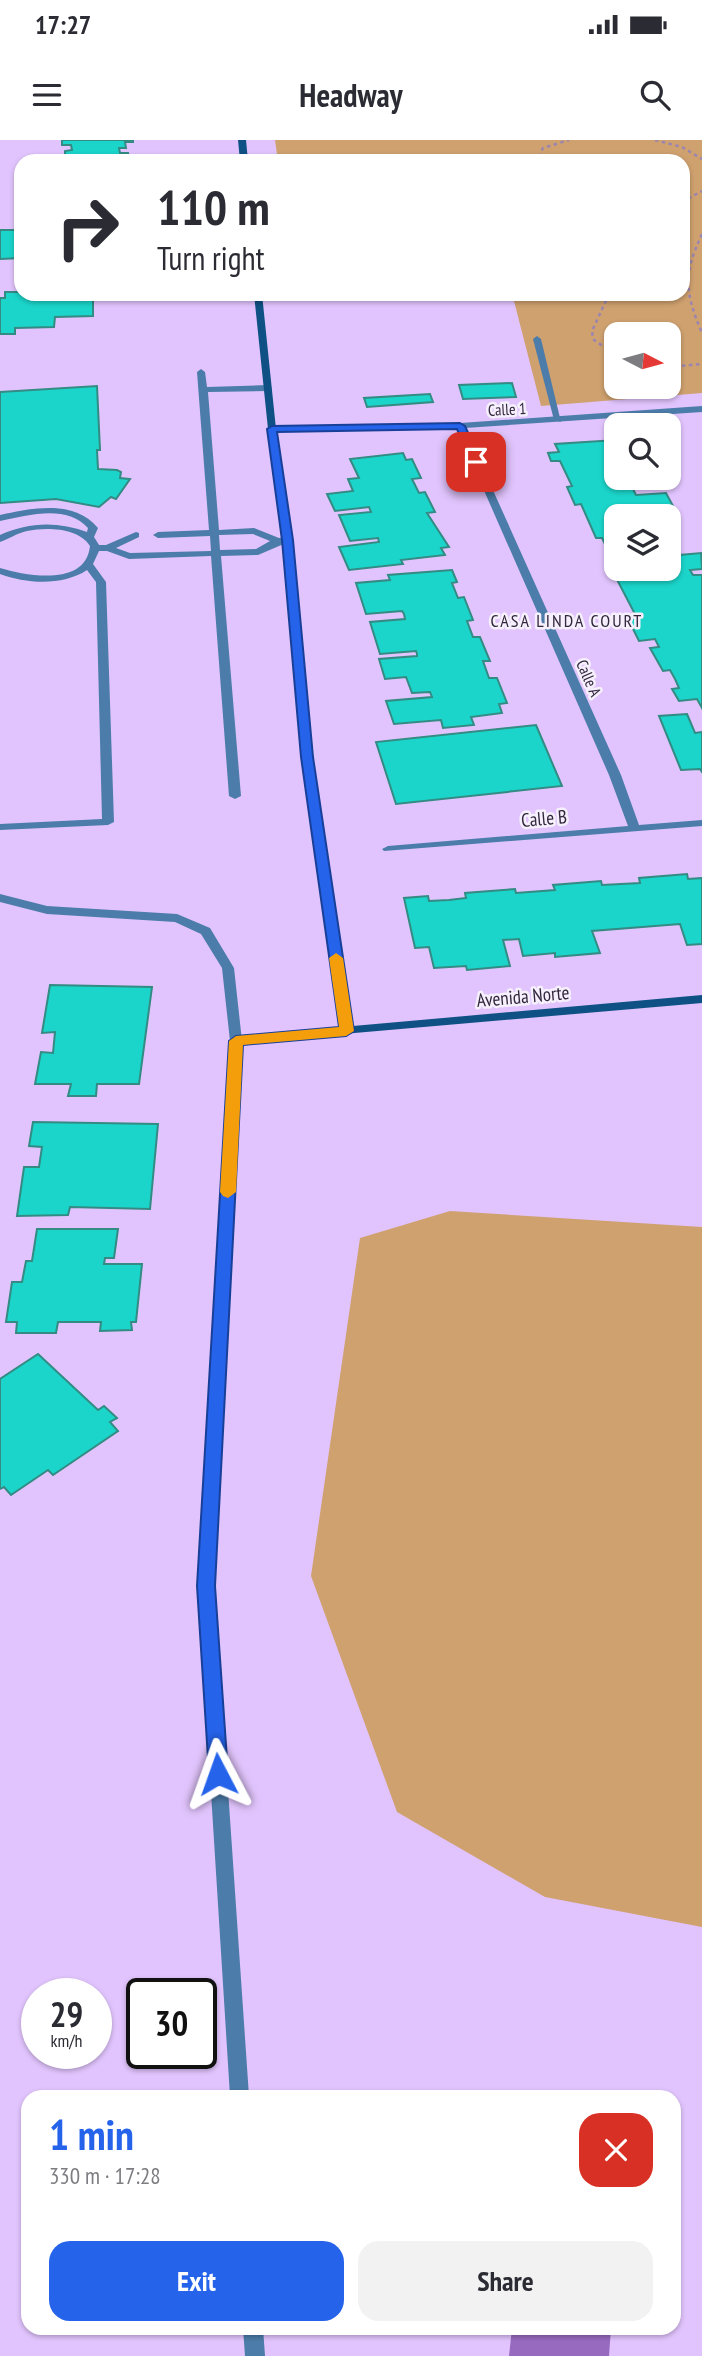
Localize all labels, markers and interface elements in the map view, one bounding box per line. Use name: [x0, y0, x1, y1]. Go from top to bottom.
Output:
text: 17:27: [35, 8, 91, 41]
text: Headway: [299, 74, 403, 116]
icon: menu: [28, 76, 66, 114]
icon: search: [636, 76, 674, 114]
text: 110 m: [157, 175, 270, 239]
icon: right: [42, 182, 133, 273]
text: Turn right: [157, 237, 265, 279]
north arrow: [604, 322, 681, 399]
map controls: [604, 322, 681, 581]
street label: Calle 1: [487, 398, 527, 420]
button: search: [604, 413, 681, 490]
pin: [446, 432, 506, 492]
icon: arrive: [457, 443, 495, 481]
button: layers: [604, 504, 681, 581]
district label: CASA LINDA COURT: [491, 609, 643, 632]
street label: Calle A: [572, 657, 606, 700]
street label: Calle B: [520, 804, 568, 832]
street label: Avenida Norte: [476, 980, 570, 1012]
position arrow: [181, 1737, 255, 1811]
speed limit sign: 30: [126, 1978, 217, 2069]
text: 29: [50, 1991, 83, 2037]
text: km/h: [51, 2029, 82, 2052]
text: 1 min: [49, 2107, 134, 2162]
button: close: [579, 2113, 653, 2187]
text: 330 m · 17:28: [49, 2161, 161, 2190]
button: Exit: [49, 2241, 344, 2321]
button: Share: [358, 2241, 653, 2321]

